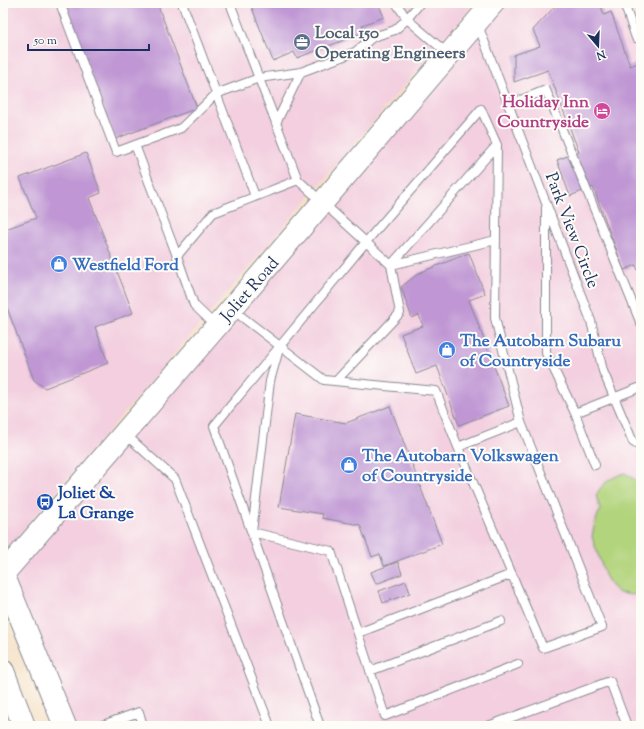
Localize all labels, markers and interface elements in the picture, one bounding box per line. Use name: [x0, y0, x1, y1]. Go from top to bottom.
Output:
place label: Local 150 Operating Engineers: [315, 22, 466, 66]
scale bar: [28, 26, 149, 52]
north arrow: [578, 26, 618, 66]
text: 50 m: [33, 32, 57, 50]
office icon: Local 150 Operating Engineers: [292, 32, 312, 52]
text: N: [594, 45, 609, 64]
place label: Holiday Inn Countryside: [497, 91, 590, 135]
hotel icon: Holiday Inn Countryside: [592, 101, 612, 121]
street label: Park View Circle: [538, 169, 604, 292]
street label: Joliet Road: [215, 252, 286, 329]
shop icon: Westfield Ford: [49, 254, 69, 274]
place label: Westfield Ford: [72, 254, 179, 278]
place label: The Autobarn Subaru of Countryside: [460, 330, 621, 374]
shop icon: The Autobarn Subaru of Countryside: [437, 340, 457, 360]
place label: The Autobarn Volkswagen of Countryside: [362, 445, 560, 489]
shop icon: The Autobarn Volkswagen of Countryside: [339, 455, 359, 475]
place label: Joliet & La Grange: [56, 482, 134, 526]
bus stop icon: Joliet & La Grange: [35, 492, 55, 512]

